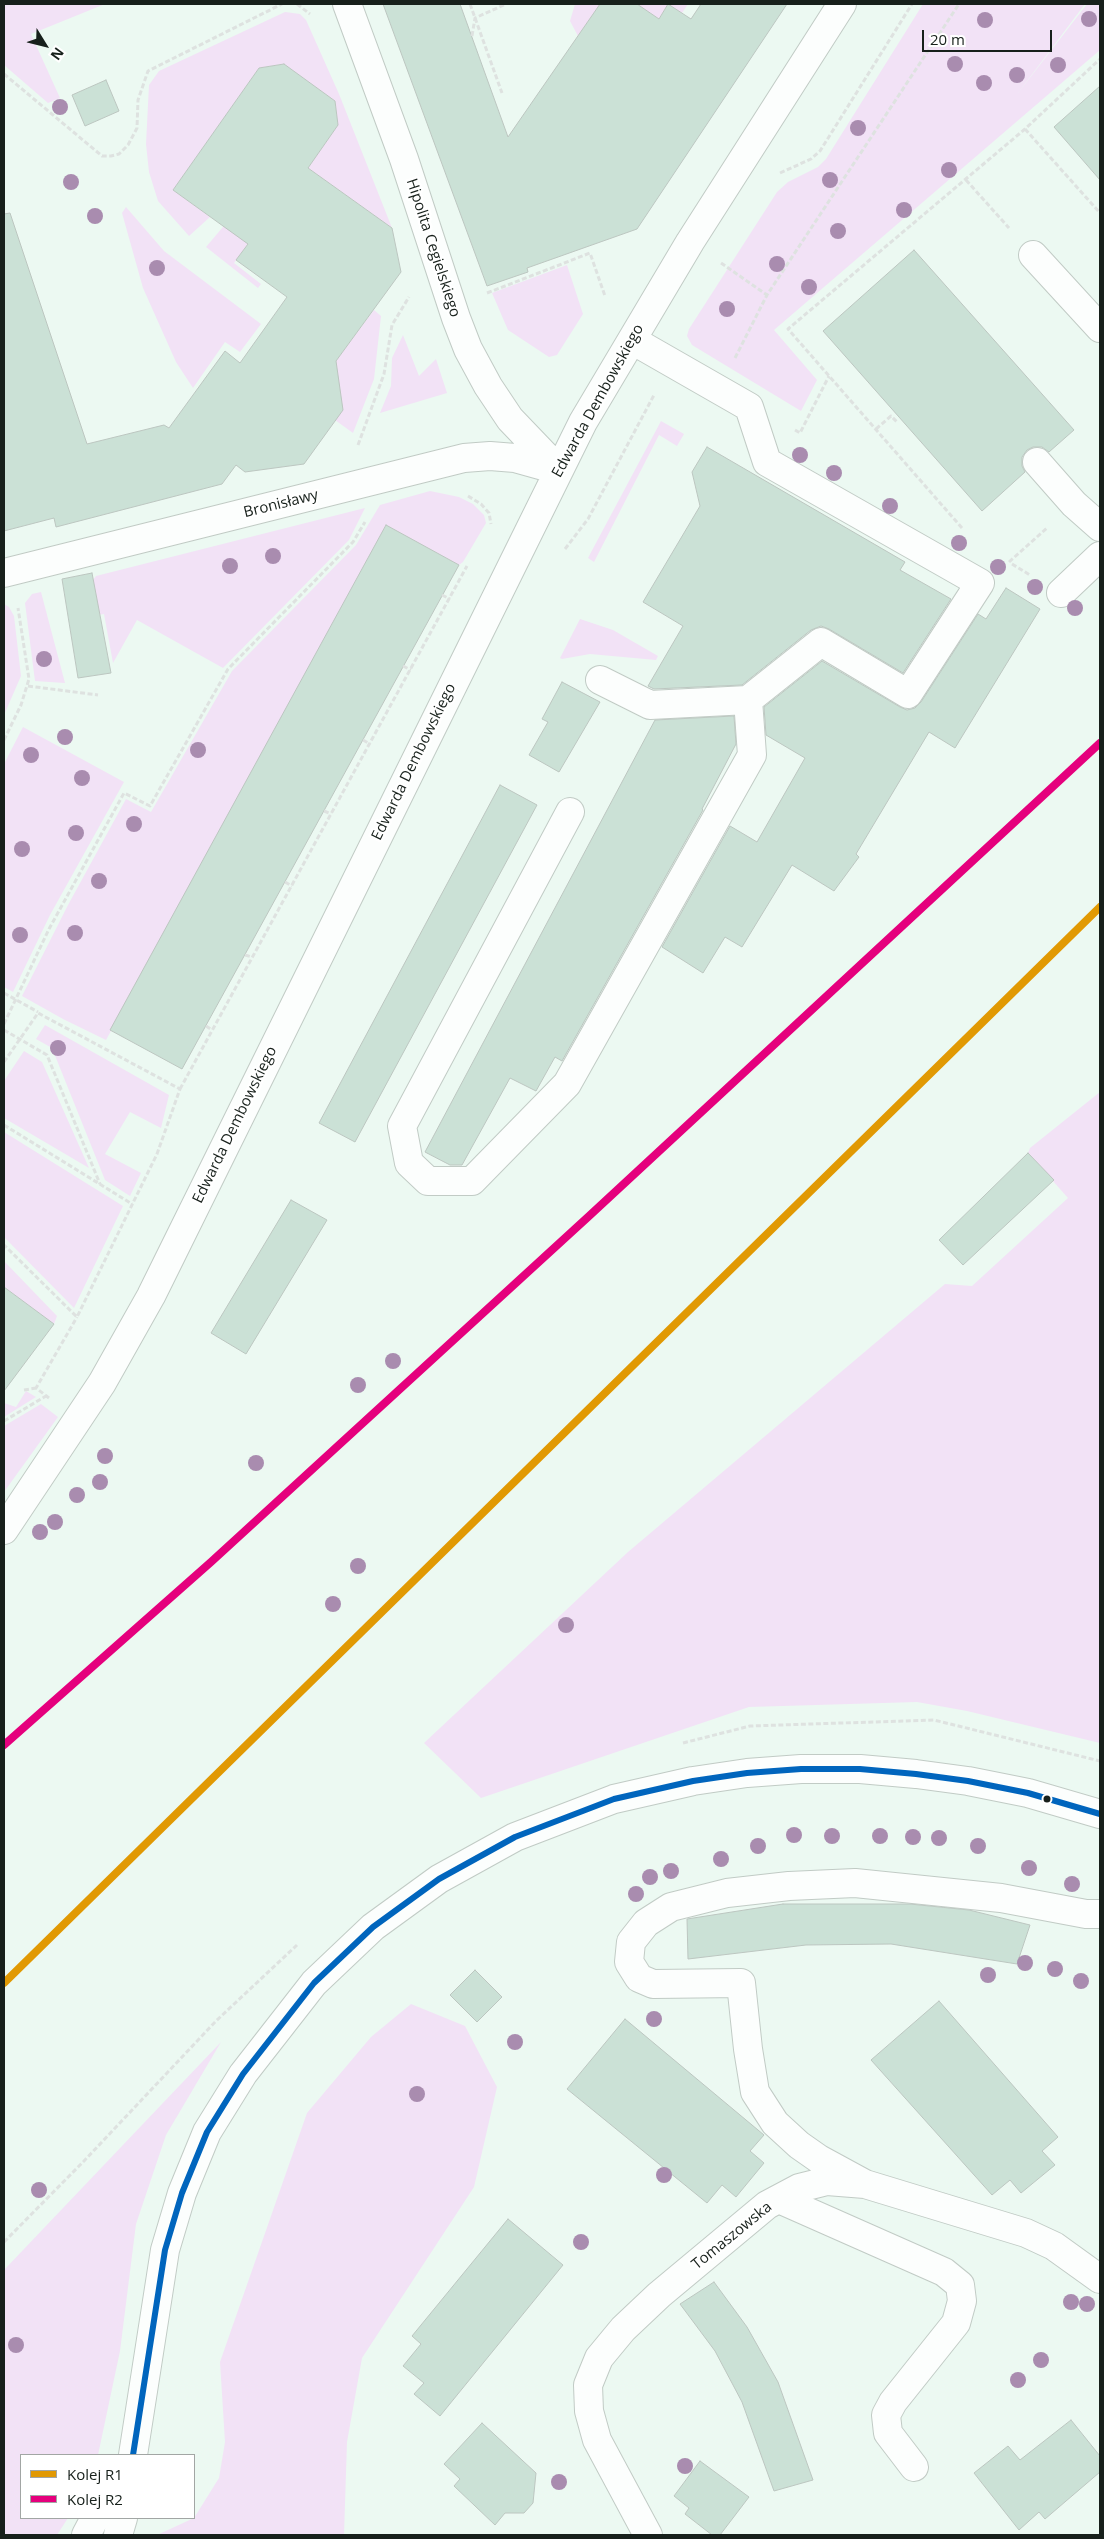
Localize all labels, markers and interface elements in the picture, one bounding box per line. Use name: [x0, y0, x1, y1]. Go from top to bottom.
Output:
north arrow: [20, 20, 70, 70]
scale bar: [924, 20, 1054, 52]
text: 20 m: [930, 29, 965, 49]
text: N: [47, 44, 69, 64]
street label: Hipolita Cegielskiego: [402, 176, 464, 320]
street label: Edwarda Dembowskiego: [548, 321, 648, 481]
street label: Bronisławy: [242, 486, 320, 522]
street label: Edwarda Dembowskiego: [368, 681, 460, 843]
street label: Edwarda Dembowskiego: [189, 1044, 281, 1206]
unlabelled marker: [1042, 1794, 1052, 1804]
street label: Tomaszowska: [688, 2198, 776, 2274]
legend: [20, 2454, 195, 2519]
text: Kolej R1: [67, 2464, 123, 2484]
text: Kolej R2: [67, 2489, 123, 2509]

